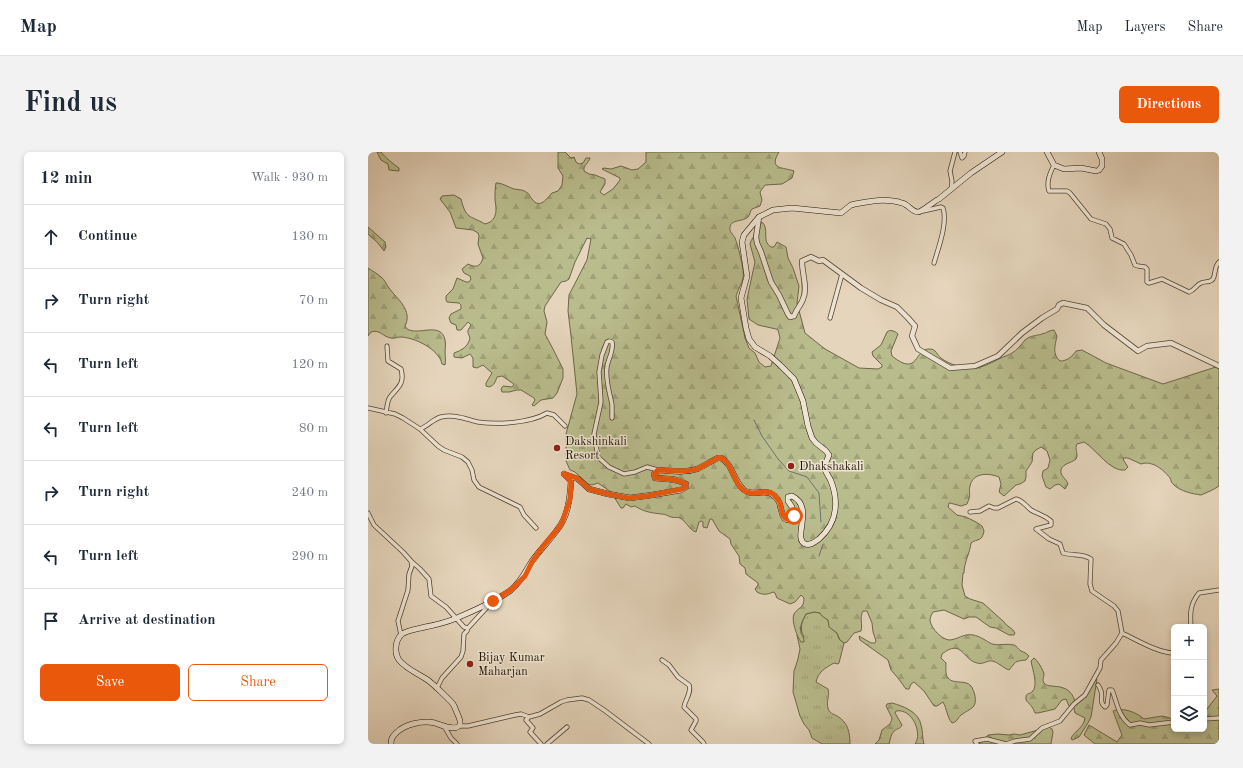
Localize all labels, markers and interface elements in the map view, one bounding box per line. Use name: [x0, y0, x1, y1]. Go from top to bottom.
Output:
text: Map: [20, 18, 57, 37]
text: Map: [1077, 20, 1103, 34]
text: Layers: [1125, 20, 1166, 34]
text: Share: [1188, 20, 1223, 34]
button: Directions: [1119, 86, 1219, 123]
text: Find us: [24, 90, 117, 118]
text: 12 min: [40, 170, 93, 187]
text: Walk · 930 m: [251, 171, 328, 184]
icon: ahead: [40, 226, 62, 248]
text: Continue: [78, 229, 137, 244]
text: 130 m: [291, 230, 328, 243]
icon: right: [40, 290, 62, 312]
text: Turn right: [78, 293, 149, 308]
text: 70 m: [299, 294, 328, 307]
icon: left: [40, 354, 62, 376]
text: Turn left: [78, 357, 138, 372]
text: 120 m: [291, 358, 328, 371]
icon: left: [40, 418, 62, 440]
text: Turn left: [78, 421, 138, 436]
text: 80 m: [299, 422, 328, 435]
place label: Dakshinkali Resort: [565, 436, 627, 462]
marker: Dakshinkali Resort: [552, 443, 562, 453]
marker: Dhakshakali: [786, 461, 796, 471]
place label: Dhakshakali: [799, 461, 863, 473]
icon: right: [40, 482, 62, 504]
text: Turn right: [78, 485, 149, 500]
text: 240 m: [291, 486, 328, 499]
route start: [785, 507, 803, 525]
icon: left: [40, 546, 62, 568]
text: Turn left: [78, 549, 138, 564]
text: 290 m: [291, 550, 328, 563]
route end: [484, 592, 502, 610]
icon: arrive: [40, 610, 62, 632]
text: Arrive at destination: [78, 613, 216, 628]
map controls: [1171, 624, 1207, 732]
button: +: [1171, 624, 1207, 660]
place label: Bijay Kumar Maharjan: [478, 652, 545, 678]
marker: Bijay Kumar Maharjan: [465, 659, 475, 669]
button: −: [1171, 660, 1207, 696]
button: Save: [40, 664, 180, 701]
button: Share: [188, 664, 328, 701]
button: layers: [1171, 696, 1207, 732]

